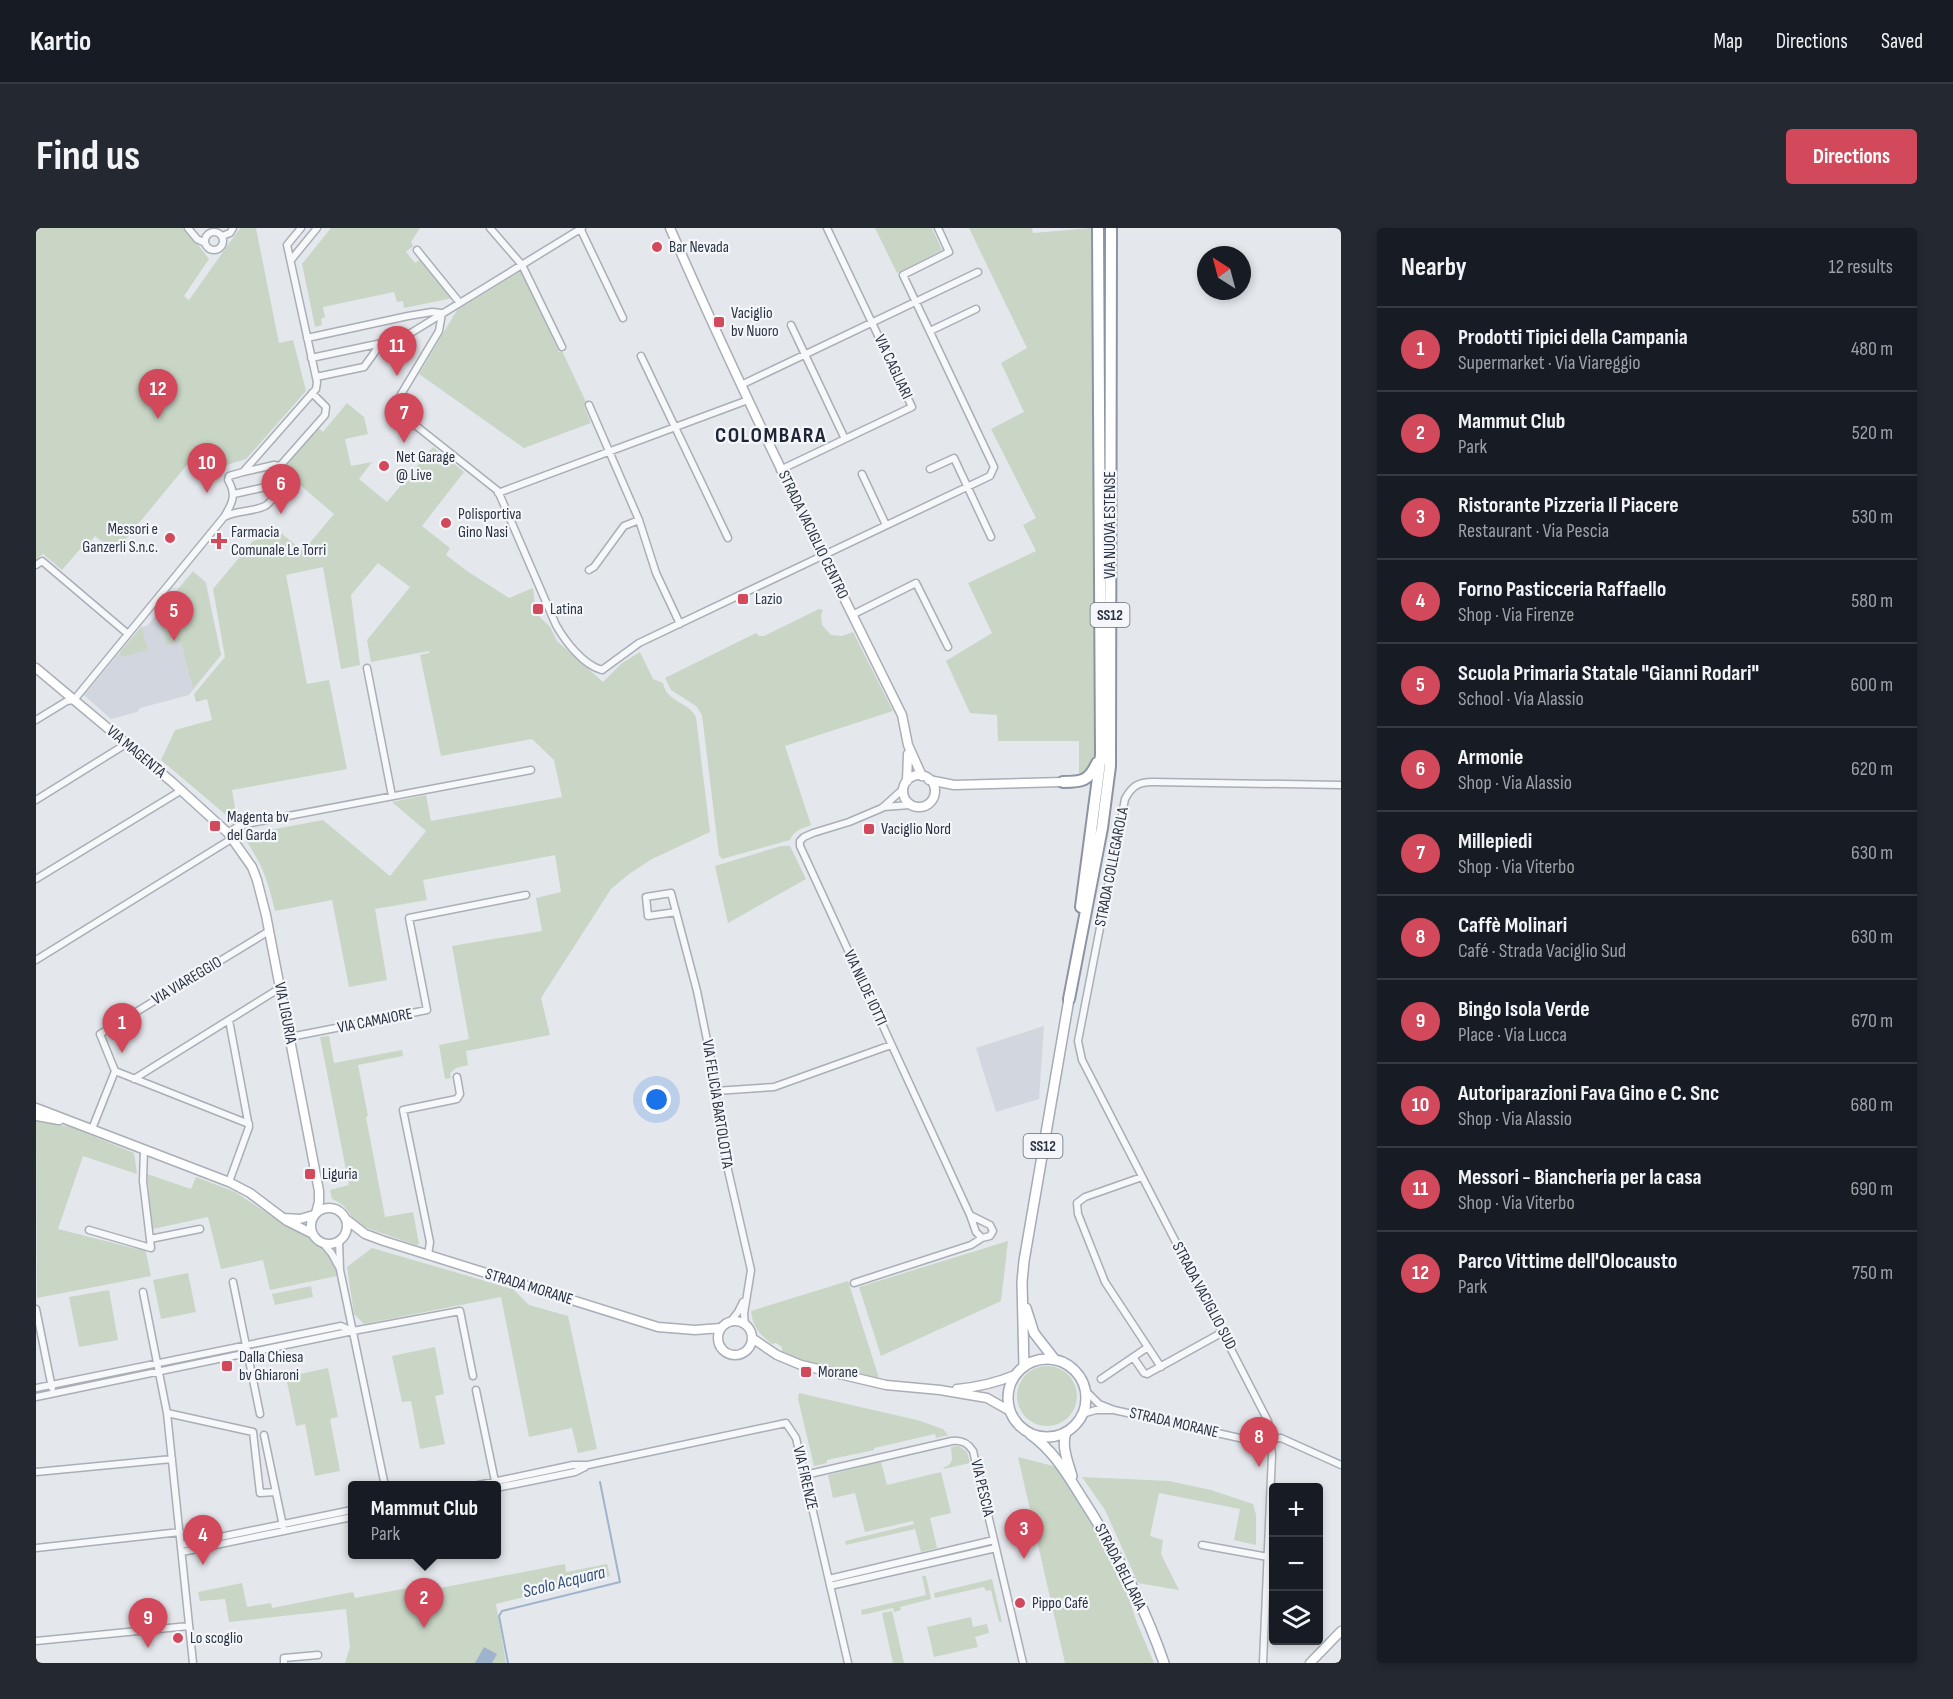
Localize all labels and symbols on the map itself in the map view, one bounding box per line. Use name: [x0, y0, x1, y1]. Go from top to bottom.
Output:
place label: Bar Nevada: [669, 238, 729, 257]
marker: Bar Nevada: [650, 240, 664, 254]
north arrow: [1197, 246, 1251, 300]
place label: Vaciglio bv Nuoro: [731, 304, 779, 341]
marker: Vaciglio bv Nuoro: [712, 315, 726, 329]
pin: 11: [378, 326, 416, 376]
street label: VIA CAGLIARI: [870, 332, 916, 402]
pin: 12: [138, 370, 178, 419]
pin: 7: [384, 394, 424, 443]
district label: COLOMBARA: [715, 422, 827, 449]
pin: 10: [188, 444, 226, 493]
place label: Net Garage @ Live: [396, 448, 455, 485]
marker: Net Garage @ Live: [377, 459, 391, 473]
pin: 6: [262, 464, 300, 514]
street label: STRADA VACIGLIO CENTRO: [774, 468, 852, 602]
street label: VIA NUOVA ESTENSE: [1101, 471, 1120, 579]
place label: Polisportiva Gino Nasi: [458, 505, 521, 542]
marker: Polisportiva Gino Nasi: [439, 516, 453, 530]
place label: Messori e Ganzerli S.n.c.: [82, 520, 158, 557]
place label: Farmacia Comunale Le Torri: [231, 523, 326, 560]
marker: Messori e Ganzerli S.n.c.: [163, 531, 177, 545]
marker: Farmacia Comunale Le Torri: [212, 534, 226, 548]
place label: Lazio: [755, 590, 782, 609]
pin: 5: [154, 592, 194, 641]
marker: Lazio: [736, 592, 750, 606]
place label: Latina: [550, 600, 583, 619]
marker: Latina: [531, 602, 545, 616]
road number: SS12: [1090, 603, 1130, 627]
street label: VIA MAGENTA: [103, 722, 170, 782]
street label: STRADA COLLEGAROLA: [1091, 806, 1133, 928]
place label: Magenta bv del Garda: [227, 808, 289, 845]
marker: Magenta bv del Garda: [208, 819, 222, 833]
place label: Vaciglio Nord: [881, 820, 951, 839]
marker: Vaciglio Nord: [862, 822, 876, 836]
street label: VIA NILDE IOTTI: [839, 947, 891, 1029]
street label: VIA VIAREGGIO: [149, 953, 225, 1009]
street label: VIA LIGURIA: [270, 981, 300, 1046]
pin: 1: [102, 1004, 142, 1053]
street label: VIA CAMAIORE: [336, 1004, 414, 1038]
street label: VIA FELICIA BARTOLOTTA: [697, 1038, 737, 1170]
your location: [642, 1085, 671, 1114]
road number: SS12: [1024, 1134, 1062, 1158]
place label: Liguria: [322, 1165, 358, 1184]
marker: Liguria: [303, 1167, 317, 1181]
street label: STRADA VACIGLIO SUD: [1168, 1239, 1240, 1353]
street label: STRADA MORANE: [483, 1265, 575, 1309]
place label: Dalla Chiesa bv Ghiaroni: [239, 1348, 303, 1385]
marker: Dalla Chiesa bv Ghiaroni: [220, 1359, 234, 1373]
place label: Morane: [818, 1363, 858, 1382]
marker: Morane: [799, 1365, 813, 1379]
street label: STRADA MORANE: [1128, 1404, 1220, 1442]
pin: 8: [1240, 1418, 1278, 1467]
street label: VIA FIRENZE: [788, 1444, 822, 1512]
street label: VIA PESCIA: [966, 1458, 998, 1518]
pin: 3: [1004, 1510, 1044, 1559]
pin: 4: [184, 1516, 222, 1565]
street label: STRADA BELLARIA: [1090, 1521, 1150, 1614]
water label: Scolo Acquara: [521, 1561, 608, 1602]
pin: 2: [404, 1578, 444, 1628]
place label: Pippo Café: [1032, 1594, 1089, 1613]
marker: Pippo Café: [1013, 1596, 1027, 1610]
pin: 9: [128, 1598, 168, 1648]
place label: Lo scoglio: [190, 1629, 243, 1648]
marker: Lo scoglio: [171, 1631, 185, 1645]

